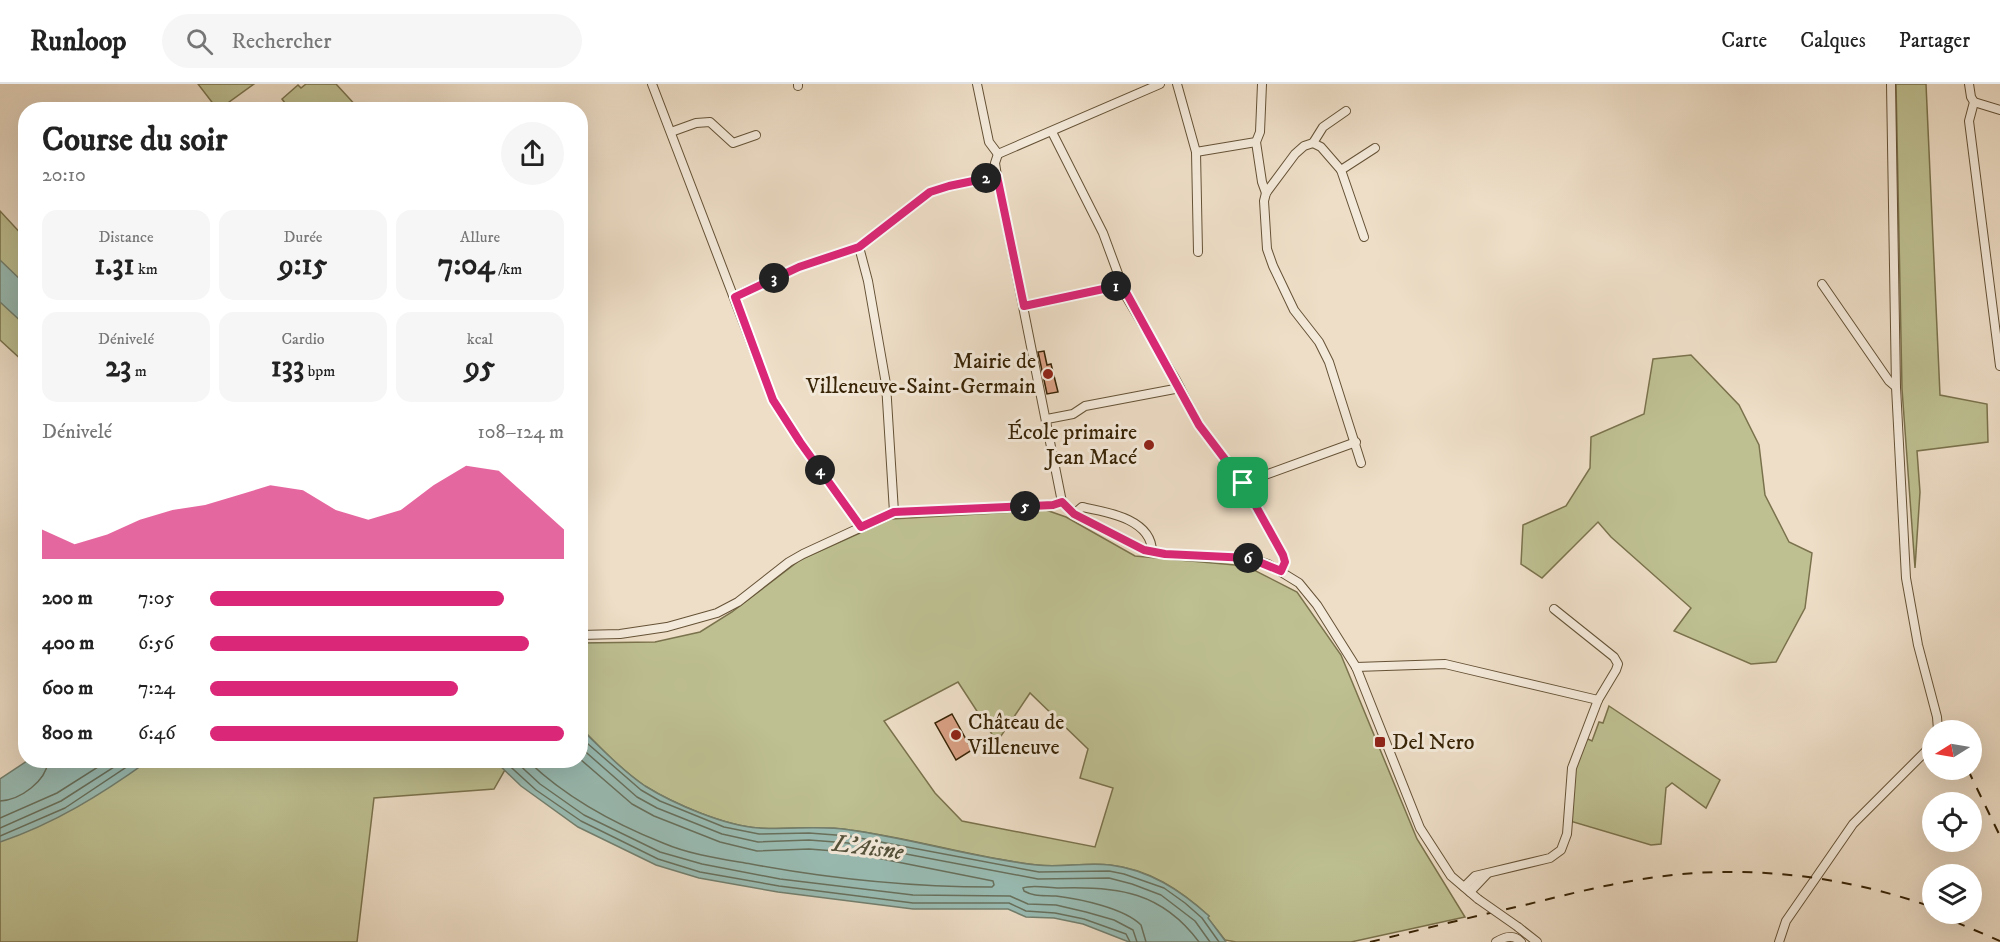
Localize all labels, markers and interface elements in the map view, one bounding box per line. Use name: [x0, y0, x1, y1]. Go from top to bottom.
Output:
search box: [162, 14, 582, 68]
text: Runloop: [30, 24, 126, 59]
icon: search: [183, 25, 216, 58]
text: Rechercher: [231, 28, 331, 55]
text: Carte: [1721, 28, 1767, 54]
text: Calques: [1800, 28, 1866, 54]
text: Partager: [1899, 28, 1970, 54]
text: Course du soir: [42, 120, 227, 161]
button: share: [501, 122, 564, 185]
text: 20:10: [42, 163, 86, 188]
pin: 2: [971, 163, 1001, 193]
text: 2: [982, 168, 990, 188]
text: Distance: [98, 227, 154, 247]
text: Durée: [284, 227, 322, 247]
text: Allure: [460, 227, 500, 247]
text: 1.31: [94, 247, 134, 284]
text: 9:15: [279, 247, 327, 284]
text: 7:04: [438, 247, 495, 284]
text: km: [134, 259, 158, 279]
text: /km: [495, 259, 522, 279]
pin: 3: [759, 263, 789, 293]
text: 3: [771, 268, 777, 288]
pin: 1: [1101, 271, 1131, 301]
text: 1: [1113, 276, 1119, 296]
text: Dénivelé: [98, 329, 154, 349]
text: Cardio: [281, 329, 325, 349]
text: kcal: [467, 329, 493, 349]
place label: Mairie de Villeneuve-Saint-Germain: [805, 348, 1037, 400]
text: 23: [105, 349, 131, 386]
text: 133: [271, 349, 304, 386]
text: 95: [465, 349, 495, 386]
text: m: [131, 361, 147, 381]
text: bpm: [304, 361, 335, 381]
marker: Mairie de Villeneuve-Saint-Germain: [1041, 367, 1055, 381]
place label: École primaire Jean Macé: [1007, 419, 1137, 471]
text: Dénivelé: [42, 420, 112, 445]
text: 108–124 m: [477, 420, 564, 445]
marker: École primaire Jean Macé: [1142, 438, 1156, 452]
pin: 4: [805, 455, 835, 485]
pin: [1217, 457, 1268, 508]
text: 4: [815, 460, 825, 480]
icon: arrive: [1226, 466, 1259, 499]
pin: 5: [1010, 491, 1040, 521]
text: 5: [1021, 496, 1029, 516]
pin: 6: [1233, 543, 1263, 573]
text: 6: [1244, 548, 1252, 568]
text: 200 m: [42, 586, 93, 611]
text: 7:05: [138, 586, 174, 611]
text: 400 m: [42, 631, 94, 656]
text: 6:56: [138, 631, 174, 656]
text: 600 m: [42, 676, 93, 701]
text: 7:24: [138, 676, 175, 701]
place label: Château de Villeneuve: [967, 709, 1064, 761]
north arrow: [1922, 720, 1982, 780]
map controls: [1922, 720, 1982, 924]
text: 800 m: [42, 721, 93, 746]
text: 6:46: [138, 721, 176, 746]
marker: Château de Villeneuve: [949, 728, 963, 742]
place label: Del Nero: [1392, 729, 1474, 756]
marker: Del Nero: [1373, 735, 1387, 749]
button: locate: [1922, 792, 1982, 852]
water label: L'Aisne: [829, 829, 906, 867]
button: layers: [1922, 864, 1982, 924]

